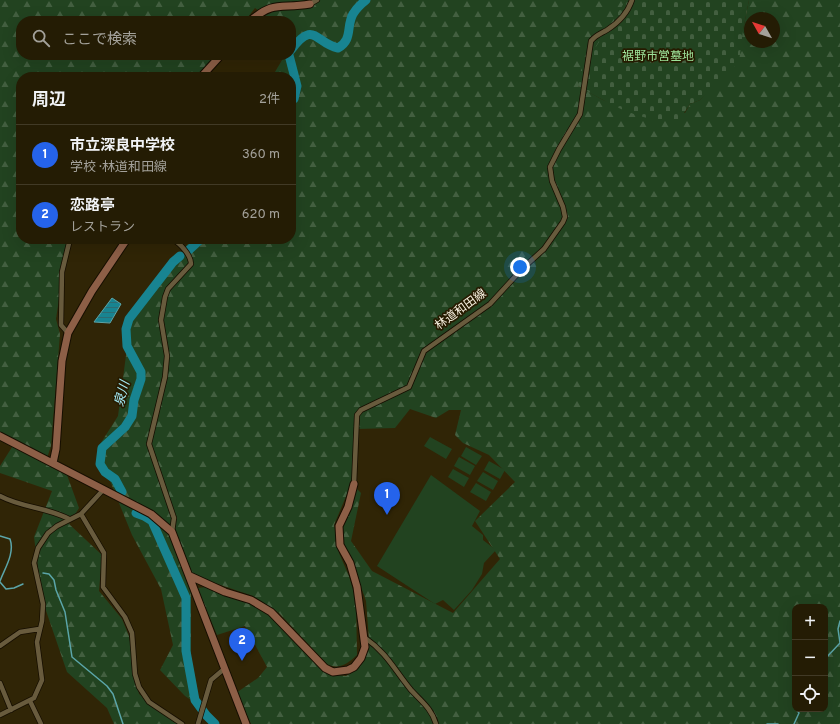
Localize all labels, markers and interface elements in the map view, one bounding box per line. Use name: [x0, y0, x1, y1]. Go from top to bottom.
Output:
north arrow: [744, 12, 780, 48]
search box: [16, 16, 296, 60]
icon: search: [30, 27, 52, 49]
text: ここで検索: [62, 31, 137, 50]
park label: 裾野市営墓地: [622, 49, 694, 65]
text: 周辺: [32, 90, 66, 112]
text: 2件: [259, 92, 280, 108]
text: 市立深良中学校: [70, 137, 175, 156]
text: 1: [42, 147, 48, 163]
text: 360 m: [242, 147, 280, 163]
text: 学校 · 林道和田線: [70, 160, 167, 176]
text: 恋路亭: [70, 197, 115, 216]
text: 2: [41, 207, 49, 223]
text: 620 m: [242, 207, 280, 223]
text: レストラン: [70, 220, 135, 236]
your location: [510, 257, 530, 277]
street label: 林道和田線: [432, 286, 490, 334]
water label: 泉川: [112, 378, 134, 409]
pin: 1: [374, 482, 400, 515]
map controls: [792, 604, 828, 712]
button: +: [792, 604, 828, 640]
pin: 2: [229, 628, 255, 661]
button: −: [792, 640, 828, 676]
button: locate: [792, 676, 828, 712]

